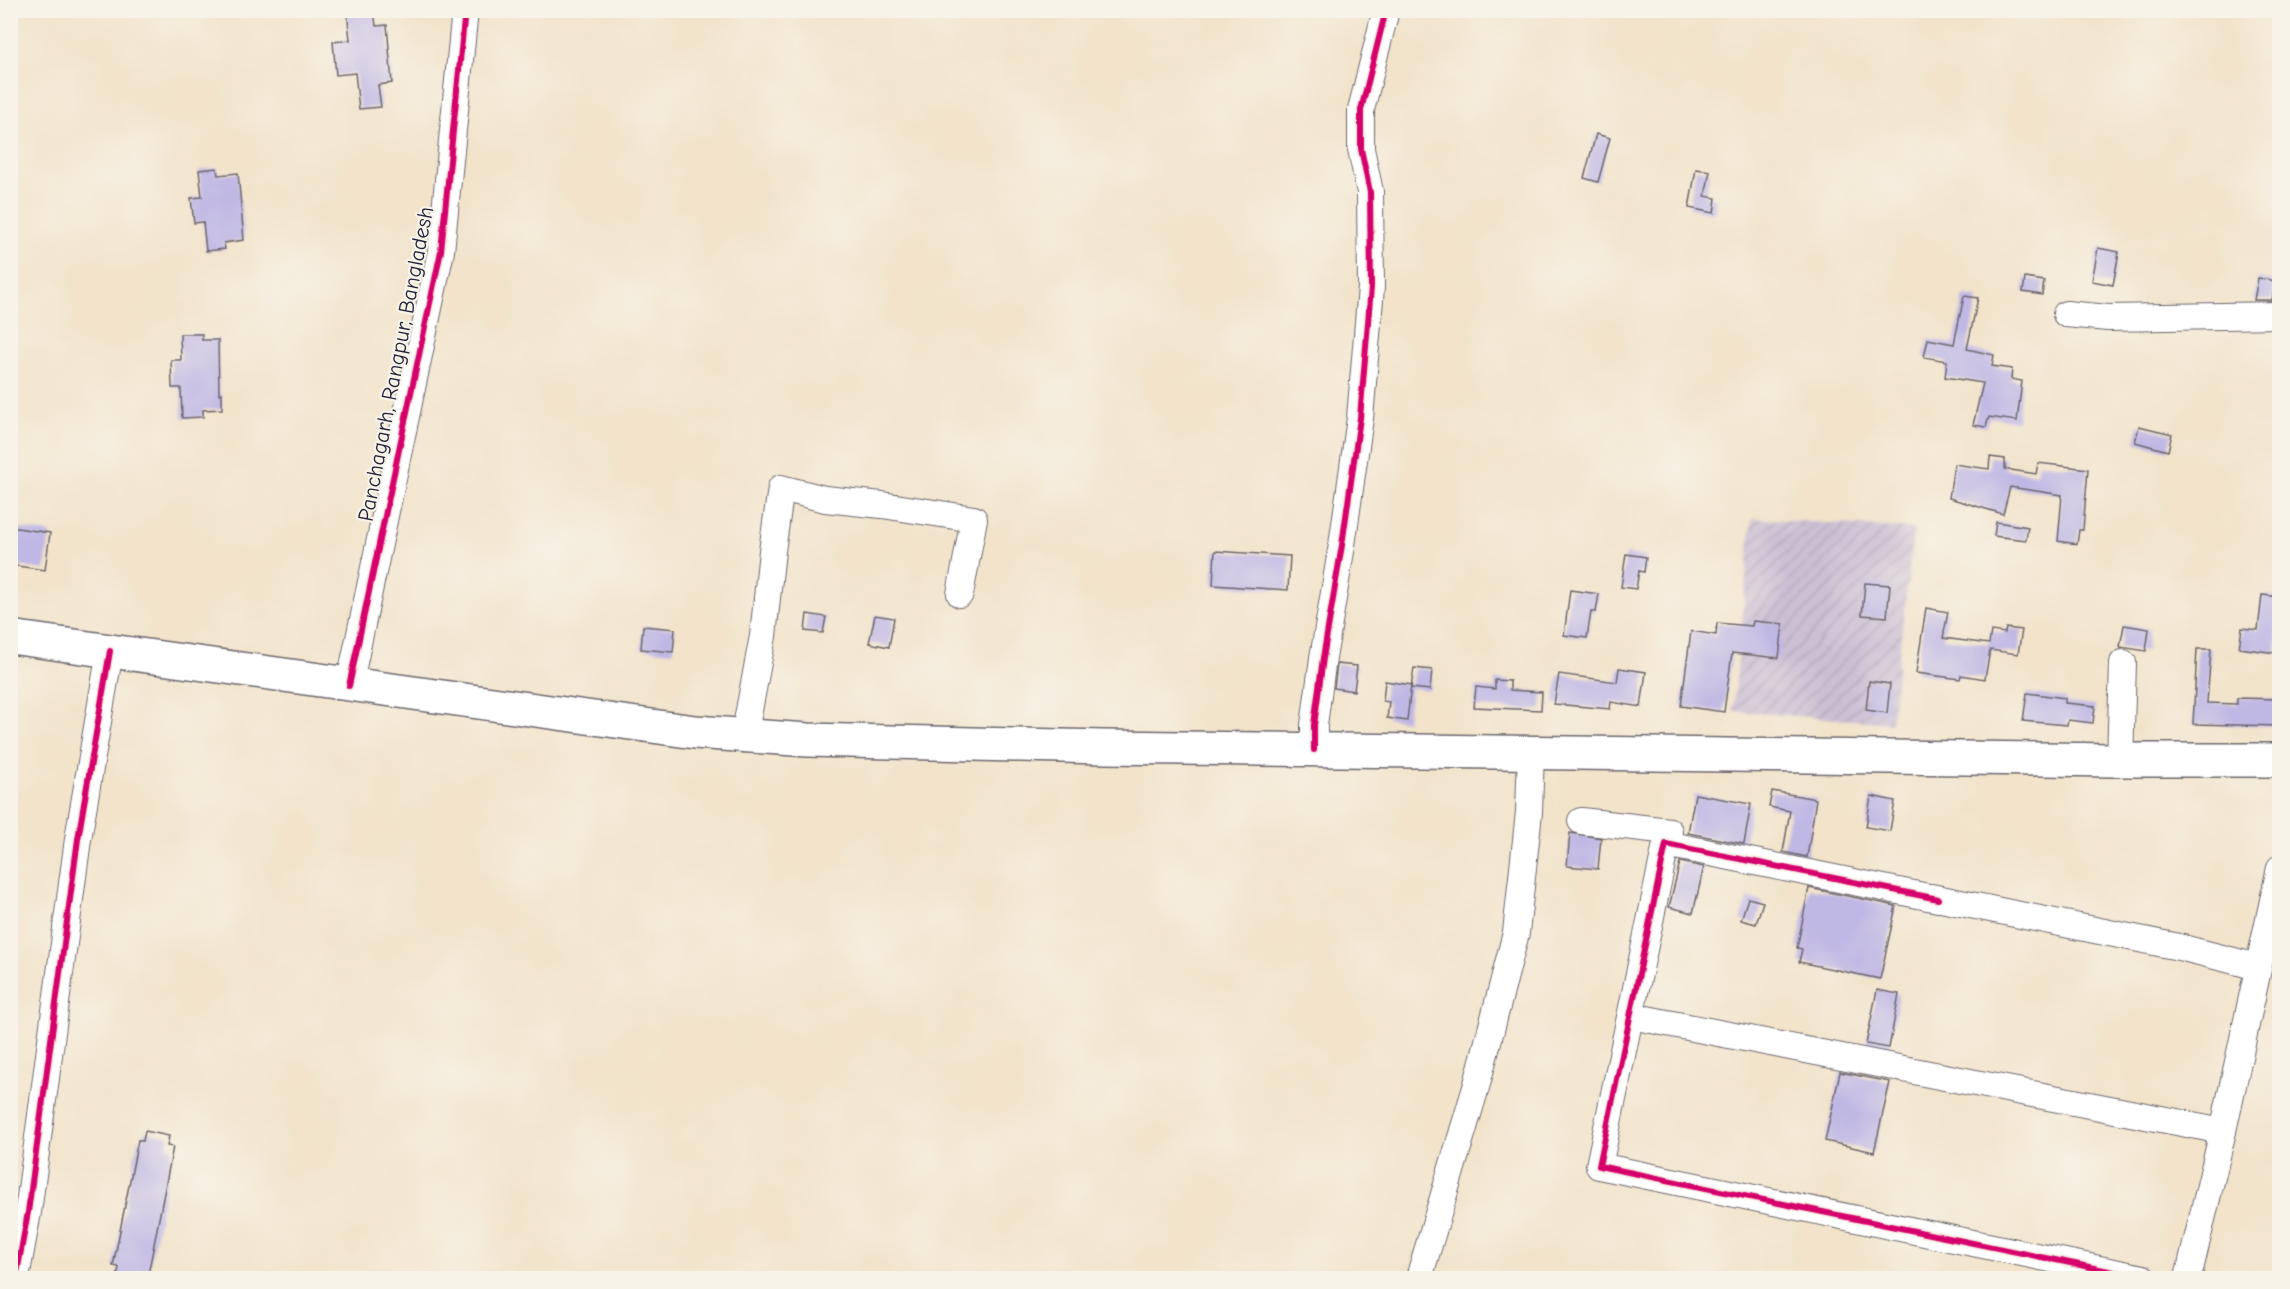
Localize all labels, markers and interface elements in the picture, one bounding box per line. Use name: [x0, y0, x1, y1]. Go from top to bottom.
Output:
street label: Panchagarh, Rangpur, Bangladesh: [353, 204, 439, 524]

